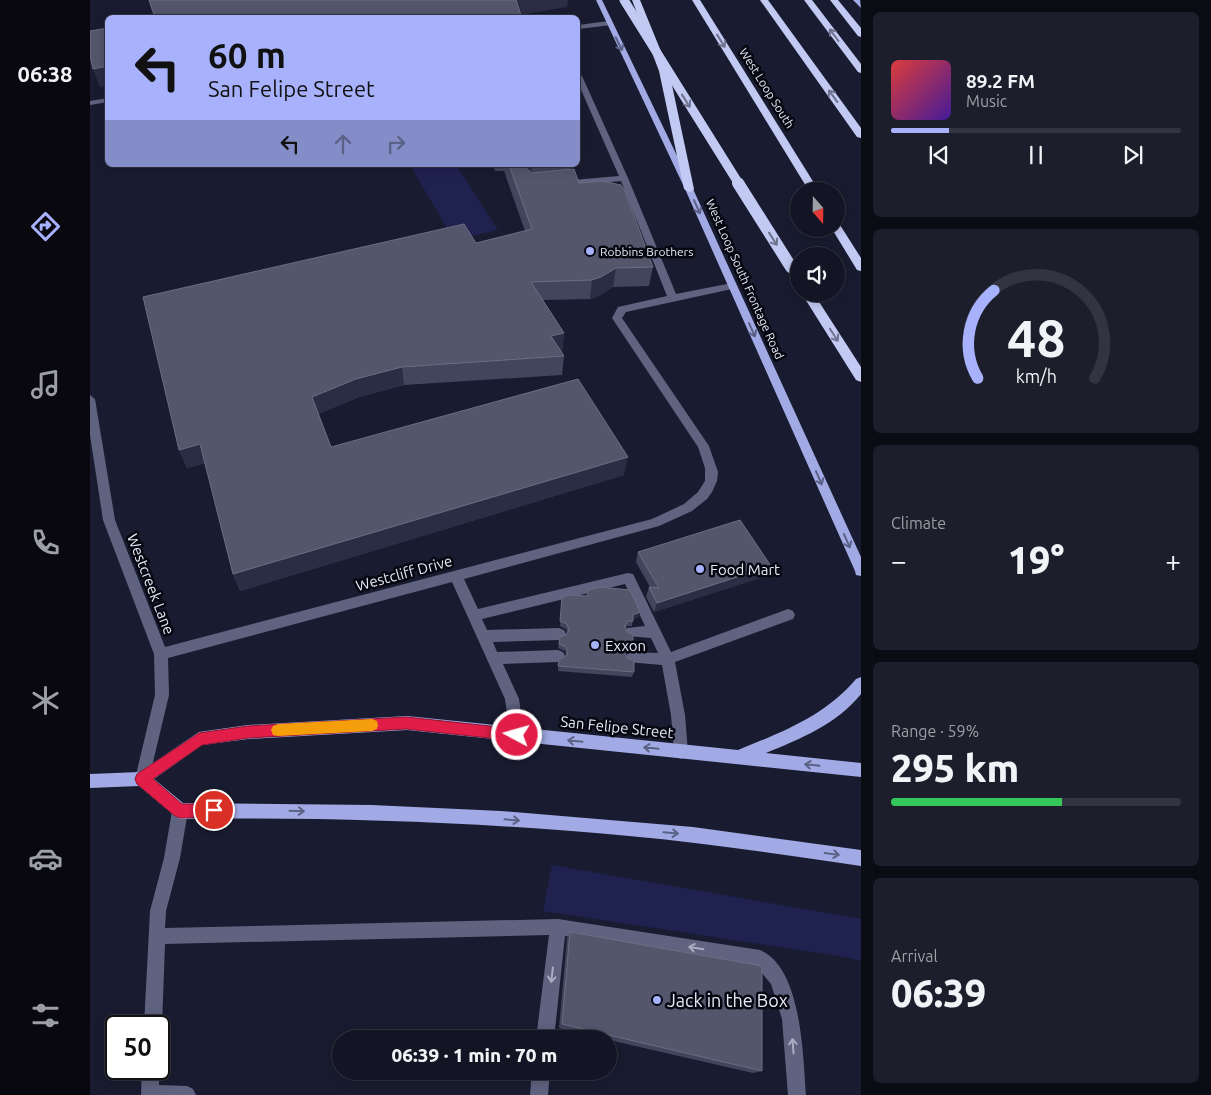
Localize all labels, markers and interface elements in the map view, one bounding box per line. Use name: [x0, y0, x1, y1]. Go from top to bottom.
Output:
one-way arrow: [829, 29, 840, 42]
one-way arrow: [717, 34, 727, 48]
icon: left: [125, 35, 190, 100]
text: 60 m: [208, 35, 286, 75]
one-way arrow: [615, 36, 625, 51]
street label: West Loop South: [737, 46, 797, 130]
text: 06:38: [17, 61, 73, 86]
text: 89.2 FM: [966, 70, 1035, 92]
text: San Felipe Street: [208, 76, 375, 101]
one-way arrow: [828, 89, 838, 103]
text: Music: [966, 92, 1007, 110]
one-way arrow: [681, 94, 691, 108]
icon: left: [276, 130, 304, 158]
icon: ahead: [329, 130, 357, 158]
icon: right: [382, 130, 410, 158]
icon: previous: [925, 141, 953, 169]
icon: pause: [1022, 141, 1050, 169]
icon: next: [1119, 141, 1147, 169]
north arrow: [790, 182, 845, 238]
map controls: [790, 182, 845, 302]
street label: West Loop South Frontage Road: [704, 197, 786, 361]
one-way arrow: [692, 199, 702, 214]
icon: directions: [28, 209, 63, 244]
one-way arrow: [768, 231, 778, 245]
marker: Robbins Brothers: [584, 245, 596, 257]
place label: Robbins Brothers: [600, 245, 693, 258]
button: sound: [790, 247, 845, 302]
text: 48: [1007, 309, 1065, 367]
one-way arrow: [748, 322, 758, 337]
one-way arrow: [829, 327, 839, 341]
text: km/h: [1015, 366, 1057, 386]
icon: music: [28, 367, 63, 402]
one-way arrow: [815, 470, 825, 485]
text: Climate: [891, 514, 946, 532]
icon: phone: [28, 525, 63, 560]
street label: Westcreek Lane: [124, 531, 178, 637]
one-way arrow: [843, 533, 853, 548]
text: 19°: [1008, 539, 1064, 581]
text: −: [891, 545, 907, 576]
text: +: [1165, 545, 1181, 576]
street label: Westcliff Drive: [354, 552, 454, 594]
place label: Food Mart: [710, 561, 780, 578]
marker: Food Mart: [694, 563, 706, 575]
place label: Exxon: [605, 637, 646, 654]
marker: Exxon: [589, 639, 601, 651]
icon: climate: [28, 683, 63, 718]
position arrow: [490, 708, 542, 760]
street label: San Felipe Street: [560, 713, 675, 741]
text: Range · 59%: [891, 722, 979, 740]
one-way arrow: [567, 736, 583, 745]
one-way arrow: [643, 743, 659, 753]
text: 295 km: [891, 747, 1019, 789]
one-way arrow: [805, 760, 821, 770]
pin: [193, 789, 235, 831]
icon: arrive: [200, 796, 228, 824]
one-way arrow: [289, 807, 305, 816]
one-way arrow: [504, 815, 520, 825]
one-way arrow: [662, 828, 678, 838]
icon: car: [28, 841, 63, 876]
one-way arrow: [824, 849, 840, 859]
one-way arrow: [688, 943, 704, 953]
text: Arrival: [891, 947, 938, 965]
one-way arrow: [547, 967, 557, 983]
text: 06:39: [891, 972, 986, 1014]
place label: Jack in the Box: [667, 990, 788, 1010]
marker: Jack in the Box: [651, 994, 663, 1006]
icon: filters: [28, 998, 63, 1033]
speed limit sign: 50: [105, 1015, 170, 1080]
one-way arrow: [789, 1039, 798, 1055]
text: 06:39 · 1 min · 70 m: [392, 1044, 557, 1066]

